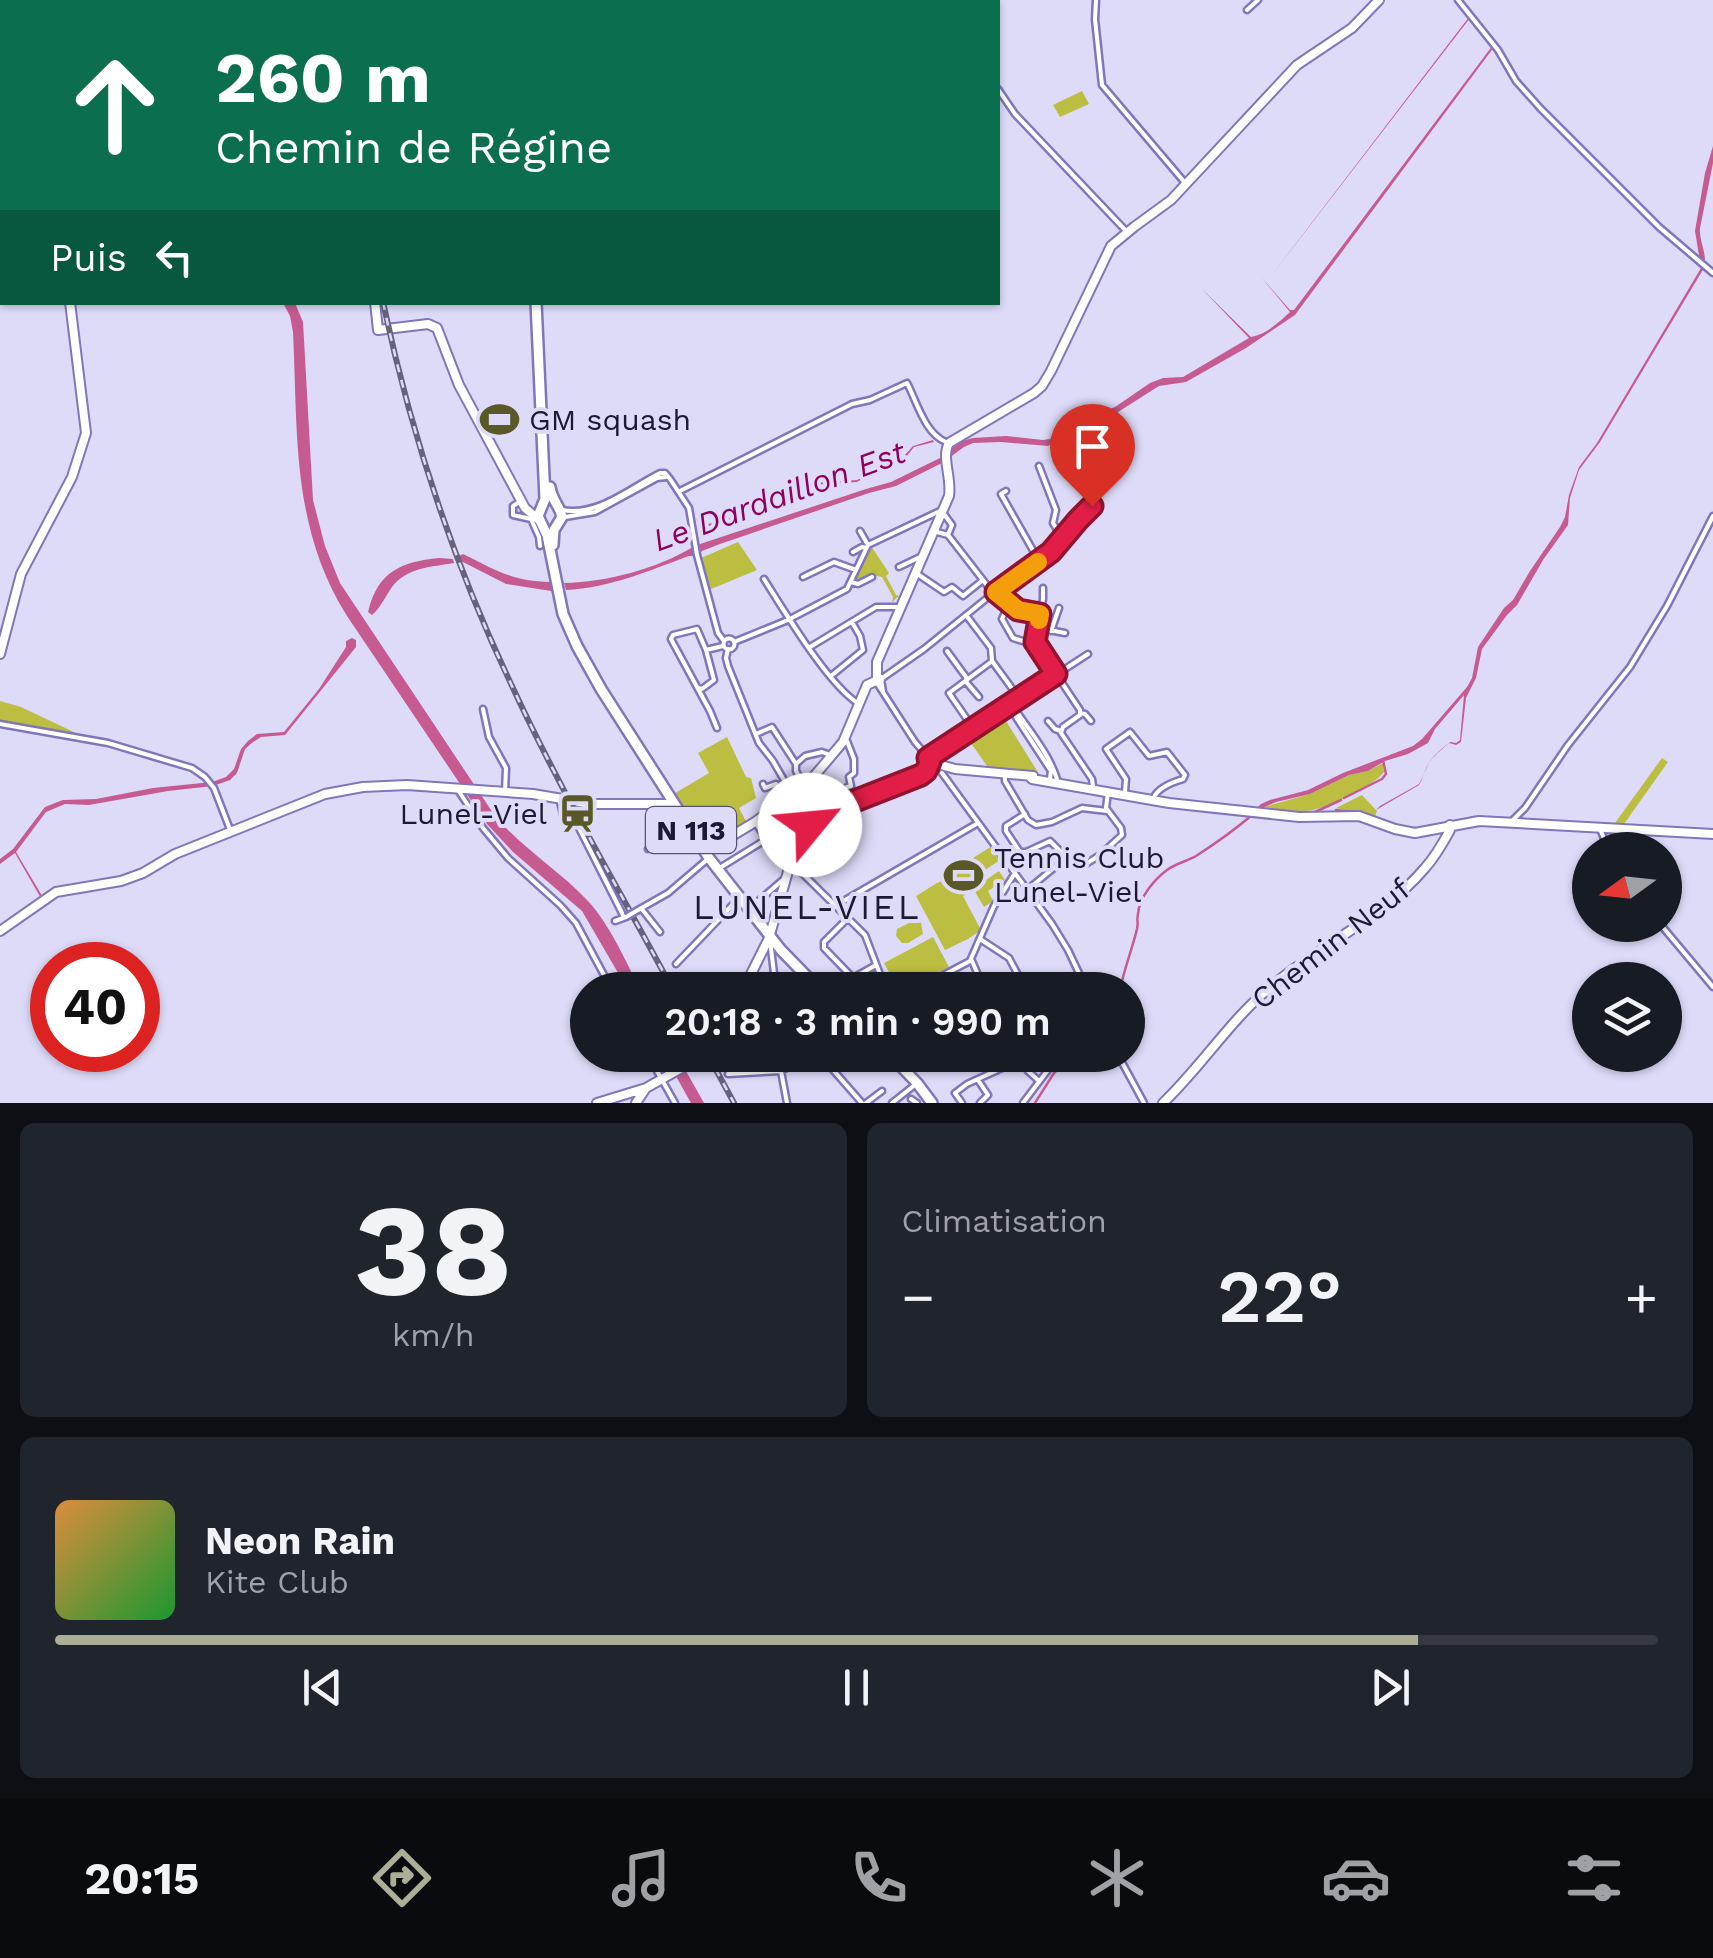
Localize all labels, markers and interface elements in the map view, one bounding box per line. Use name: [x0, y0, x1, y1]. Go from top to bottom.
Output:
text: 260 m: [215, 37, 431, 119]
icon: ahead: [50, 40, 180, 170]
text: Chemin de Régine: [215, 121, 612, 174]
icon: left: [147, 230, 202, 285]
text: Puis: [50, 236, 127, 280]
sports icon: GM squash: [478, 399, 520, 441]
place label: GM squash: [529, 402, 691, 437]
pin: [1050, 404, 1135, 507]
icon: arrive: [1065, 419, 1120, 474]
water label: Le Dardaillon Est: [647, 432, 912, 559]
position arrow: [758, 773, 862, 877]
station icon: Lunel-Viel: [556, 793, 598, 835]
place label: Lunel-Viel: [399, 796, 547, 831]
road number: N 113: [646, 807, 736, 853]
north arrow: [1572, 832, 1682, 942]
map controls: [1572, 832, 1682, 1072]
place label: Tennis Club Lunel-Viel: [994, 840, 1164, 909]
sports icon: Tennis Club Lunel-Viel: [943, 854, 985, 896]
street label: Chemin Neuf: [1245, 871, 1417, 1016]
district label: LUNEL-VIEL: [693, 886, 921, 928]
speed limit sign: 40: [30, 942, 160, 1072]
button: layers: [1572, 962, 1682, 1072]
text: 20:18 · 3 min · 990 m: [664, 1000, 1051, 1044]
text: 38: [354, 1174, 513, 1327]
text: Climatisation: [902, 1202, 1107, 1240]
text: 22°: [1217, 1252, 1342, 1340]
text: −: [902, 1265, 935, 1329]
text: +: [1625, 1265, 1658, 1329]
text: km/h: [392, 1316, 474, 1354]
text: Neon Rain: [205, 1519, 395, 1563]
text: Kite Club: [205, 1563, 349, 1601]
icon: previous: [295, 1660, 350, 1715]
icon: pause: [829, 1660, 884, 1715]
icon: next: [1363, 1660, 1418, 1715]
icon: directions: [367, 1843, 437, 1913]
icon: music: [606, 1843, 676, 1913]
icon: phone: [844, 1843, 914, 1913]
icon: climate: [1082, 1843, 1152, 1913]
icon: car: [1321, 1843, 1391, 1913]
icon: filters: [1559, 1843, 1629, 1913]
text: 20:15: [84, 1852, 199, 1905]

